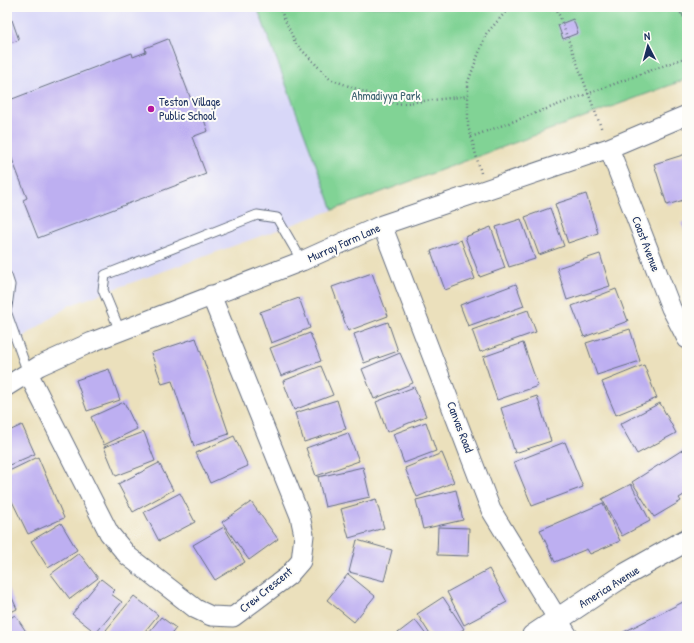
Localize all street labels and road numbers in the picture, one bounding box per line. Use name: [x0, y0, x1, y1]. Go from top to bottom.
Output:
street label: Coast Avenue: [628, 214, 665, 274]
street label: Murray Farm Lane: [305, 219, 383, 266]
street label: Canvas Road: [443, 399, 478, 455]
street label: America Avenue: [575, 561, 643, 612]
street label: Crew Crescent: [236, 562, 297, 616]

